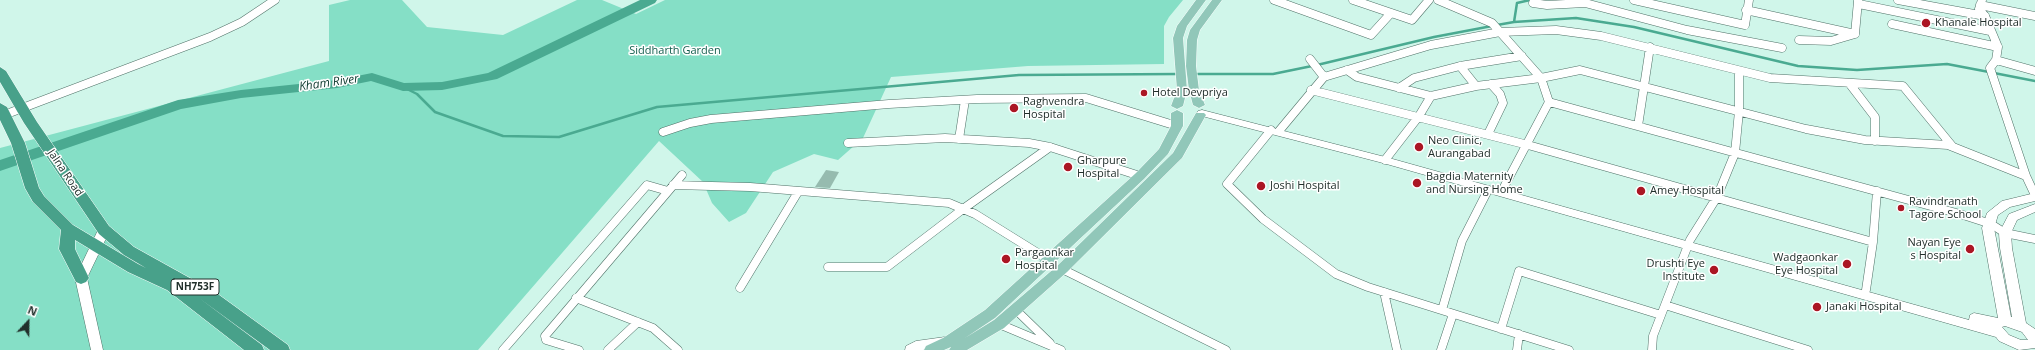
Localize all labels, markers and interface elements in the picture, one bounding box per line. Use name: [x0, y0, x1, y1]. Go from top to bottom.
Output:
place label: Khanale Hospital: [1935, 16, 2022, 30]
marker: Khanale Hospital: [1920, 17, 1932, 29]
park label: Siddharth Garden: [629, 44, 721, 58]
water label: Kham River: [298, 72, 360, 94]
place label: Hotel Devpriya: [1152, 86, 1228, 100]
marker: Hotel Devpriya: [1139, 88, 1149, 98]
place label: Raghvendra Hospital: [1023, 95, 1084, 121]
marker: Raghvendra Hospital: [1008, 102, 1020, 114]
place label: Neo Clinic, Aurangabad: [1428, 134, 1491, 160]
marker: Neo Clinic, Aurangabad: [1413, 141, 1425, 153]
street label: Jalna Road: [44, 147, 86, 199]
place label: Gharpure Hospital: [1077, 154, 1126, 180]
marker: Gharpure Hospital: [1062, 161, 1074, 173]
place label: Bagdia Maternity and Nursing Home: [1426, 170, 1523, 196]
marker: Bagdia Maternity and Nursing Home: [1411, 177, 1423, 189]
place label: Joshi Hospital: [1270, 179, 1339, 193]
marker: Joshi Hospital: [1255, 180, 1267, 192]
place label: Amey Hospital: [1650, 184, 1724, 198]
marker: Amey Hospital: [1635, 185, 1647, 197]
place label: Ravindranath Tagore School: [1909, 195, 1981, 221]
marker: Ravindranath Tagore School: [1896, 203, 1906, 213]
place label: Nayan Eye s Hospital: [1908, 236, 1961, 262]
marker: Nayan Eye s Hospital: [1964, 243, 1976, 255]
place label: Pargaonkar Hospital: [1015, 246, 1074, 272]
place label: Wadgaonkar Eye Hospital: [1773, 251, 1838, 277]
marker: Pargaonkar Hospital: [1000, 253, 1012, 265]
place label: Drushti Eye Institute: [1646, 257, 1705, 283]
marker: Wadgaonkar Eye Hospital: [1841, 258, 1853, 270]
marker: Drushti Eye Institute: [1708, 264, 1720, 276]
road number: NH753F: [171, 279, 219, 295]
place label: Janaki Hospital: [1826, 300, 1902, 314]
marker: Janaki Hospital: [1811, 301, 1823, 313]
north arrow: [8, 302, 48, 342]
text: N: [26, 302, 40, 319]

